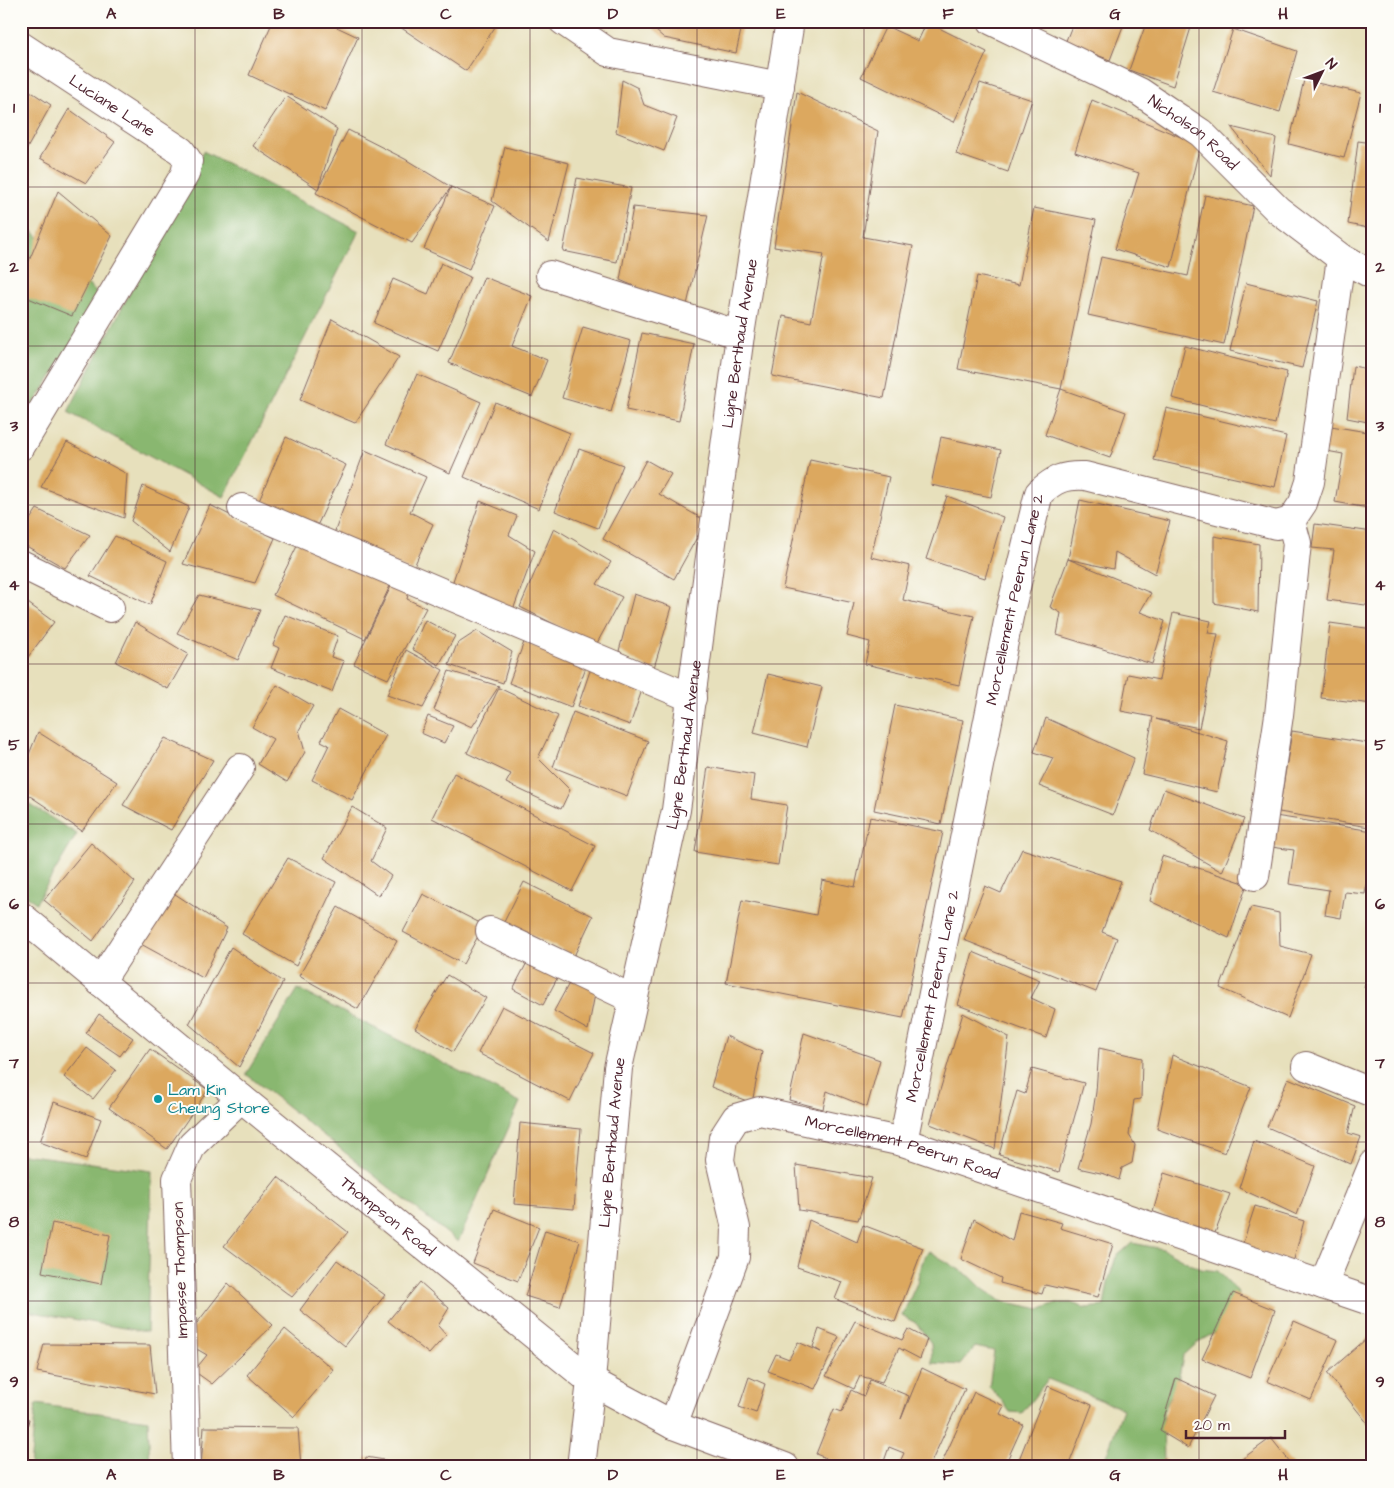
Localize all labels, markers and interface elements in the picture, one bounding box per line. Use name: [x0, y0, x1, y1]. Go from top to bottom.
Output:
text: A: [106, 3, 117, 25]
text: B: [273, 3, 285, 25]
text: C: [440, 3, 452, 25]
text: D: [608, 3, 619, 25]
text: E: [776, 3, 786, 25]
text: F: [942, 3, 954, 25]
text: G: [1109, 3, 1121, 25]
text: H: [1278, 3, 1288, 25]
north arrow: [1296, 48, 1346, 98]
text: N: [1321, 54, 1341, 74]
street label: Luciane Lane: [65, 69, 160, 142]
street label: Nicholson Road: [1144, 89, 1243, 175]
text: 1: [13, 97, 16, 119]
text: 1: [1379, 97, 1382, 119]
text: 2: [8, 256, 19, 278]
text: 2: [1374, 256, 1385, 278]
street label: Ligne Berthaud Avenue: [717, 257, 763, 430]
text: 3: [9, 415, 19, 437]
text: 3: [1375, 415, 1385, 437]
street label: Morcellement Peerun Lane 2: [980, 492, 1049, 707]
text: 4: [9, 574, 20, 596]
text: 4: [1375, 574, 1386, 596]
street label: Ligne Berthaud Avenue: [661, 658, 707, 832]
text: 5: [8, 734, 20, 756]
text: 5: [1374, 734, 1386, 756]
street label: Morcellement Peerun Lane 2: [900, 888, 965, 1104]
text: 6: [9, 893, 19, 915]
text: 6: [1375, 893, 1385, 915]
text: 7: [8, 1052, 19, 1074]
text: 7: [1374, 1052, 1385, 1074]
street label: Ligne Berthaud Avenue: [593, 1055, 631, 1229]
place label: Lam Kin Cheung Store: [168, 1079, 270, 1120]
marker: Lam Kin Cheung Store: [152, 1093, 164, 1105]
street label: Morcellement Peerun Road: [803, 1110, 1002, 1185]
street label: Thompson Road: [335, 1171, 440, 1262]
street label: Impasse Thompson: [167, 1201, 193, 1339]
text: 8: [9, 1211, 20, 1233]
text: 8: [1375, 1211, 1386, 1233]
text: 9: [9, 1371, 19, 1393]
text: 9: [1375, 1371, 1385, 1393]
scale bar: [1186, 1408, 1285, 1440]
text: 20 m: [1194, 1415, 1230, 1436]
text: A: [106, 1464, 117, 1486]
text: B: [273, 1464, 285, 1486]
text: C: [440, 1464, 452, 1486]
text: D: [608, 1464, 619, 1486]
text: E: [776, 1464, 786, 1486]
text: F: [942, 1464, 954, 1486]
text: G: [1109, 1464, 1121, 1486]
text: H: [1278, 1464, 1288, 1486]

